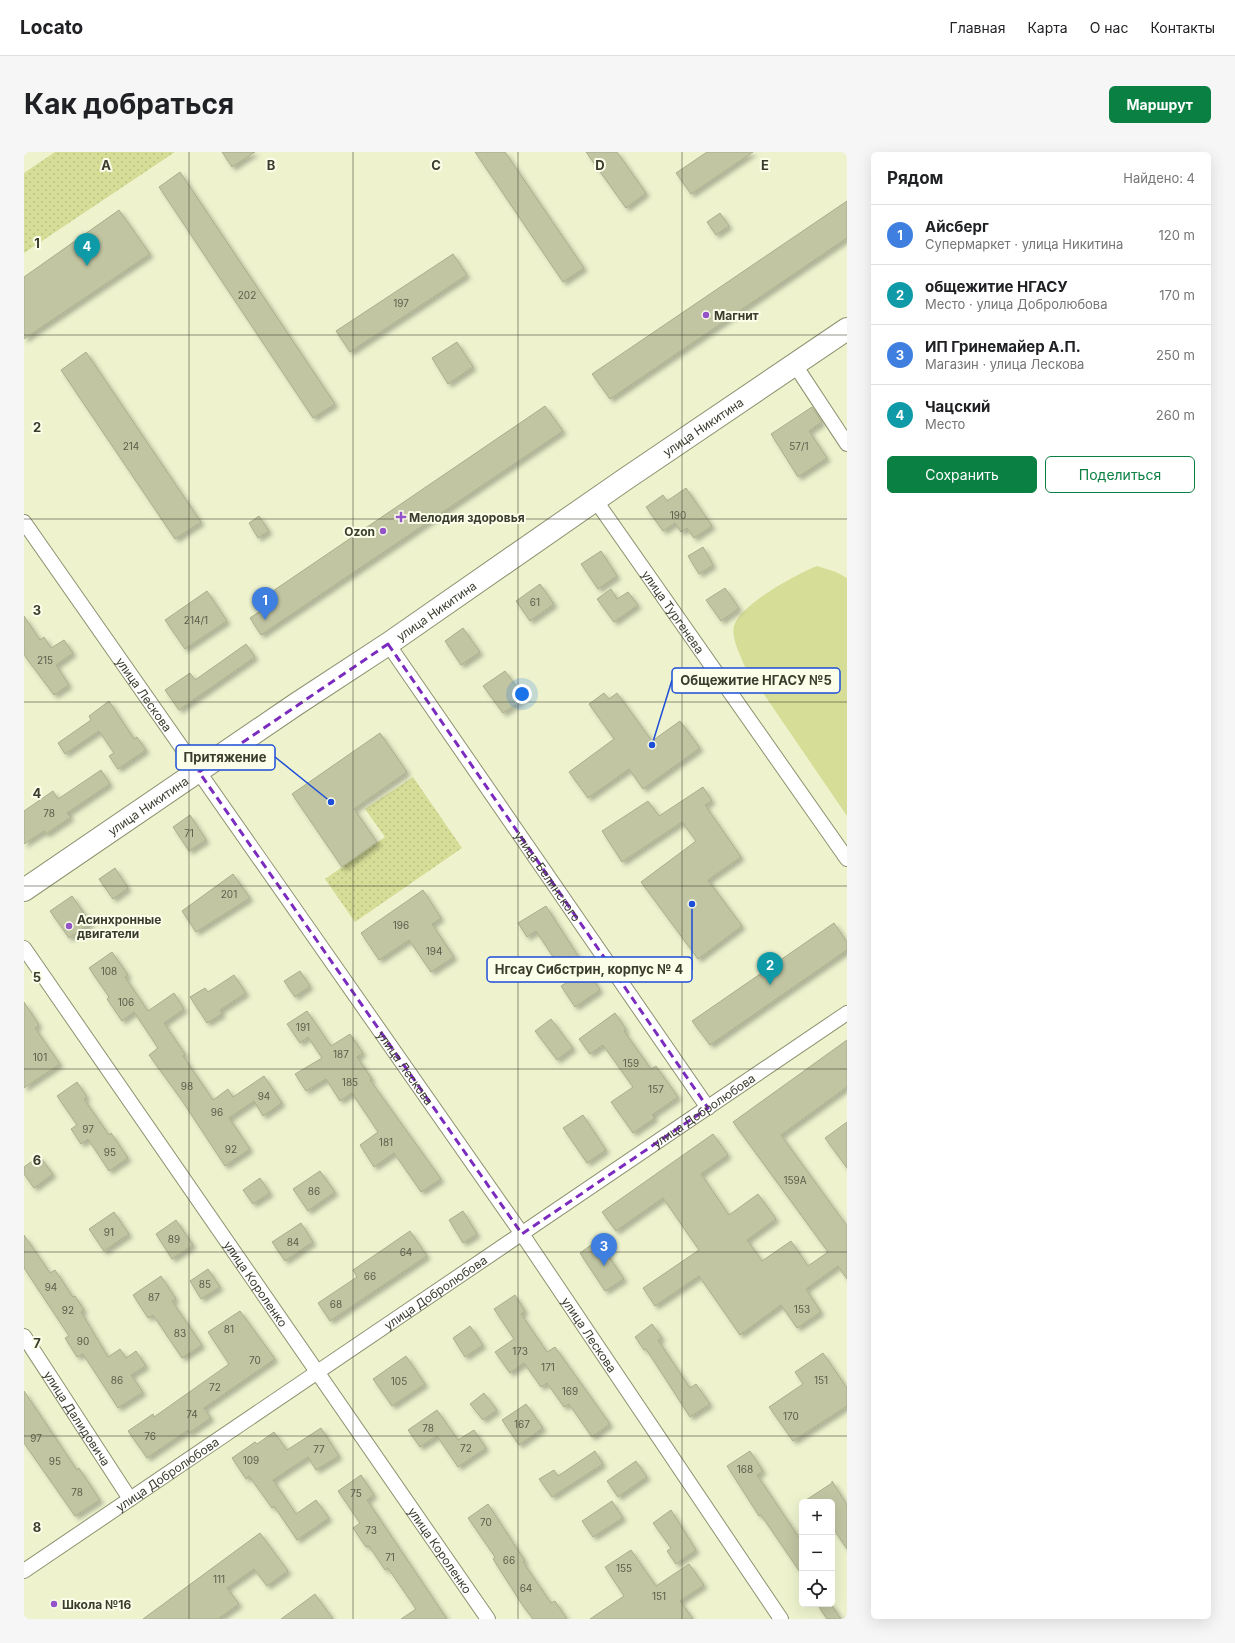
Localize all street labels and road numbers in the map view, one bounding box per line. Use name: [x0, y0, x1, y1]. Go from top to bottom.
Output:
street label: улица Никитина: [660, 394, 746, 459]
street label: улица Тургенева: [639, 567, 708, 656]
street label: улица Никитина: [393, 578, 479, 643]
street label: улица Лескова: [113, 654, 176, 734]
street label: улица Никитина: [105, 773, 191, 838]
street label: улица Белинского: [512, 828, 584, 924]
street label: улица Лескова: [375, 1028, 437, 1108]
street label: улица Добролюбова: [649, 1070, 758, 1150]
street label: улица Короленко: [221, 1238, 291, 1330]
street label: улица Добролюбова: [381, 1252, 490, 1332]
street label: улица Лескова: [559, 1294, 620, 1375]
street label: улица Далидовича: [41, 1368, 114, 1469]
street label: улица Добролюбова: [113, 1434, 222, 1514]
street label: улица Короленко: [405, 1504, 475, 1596]

